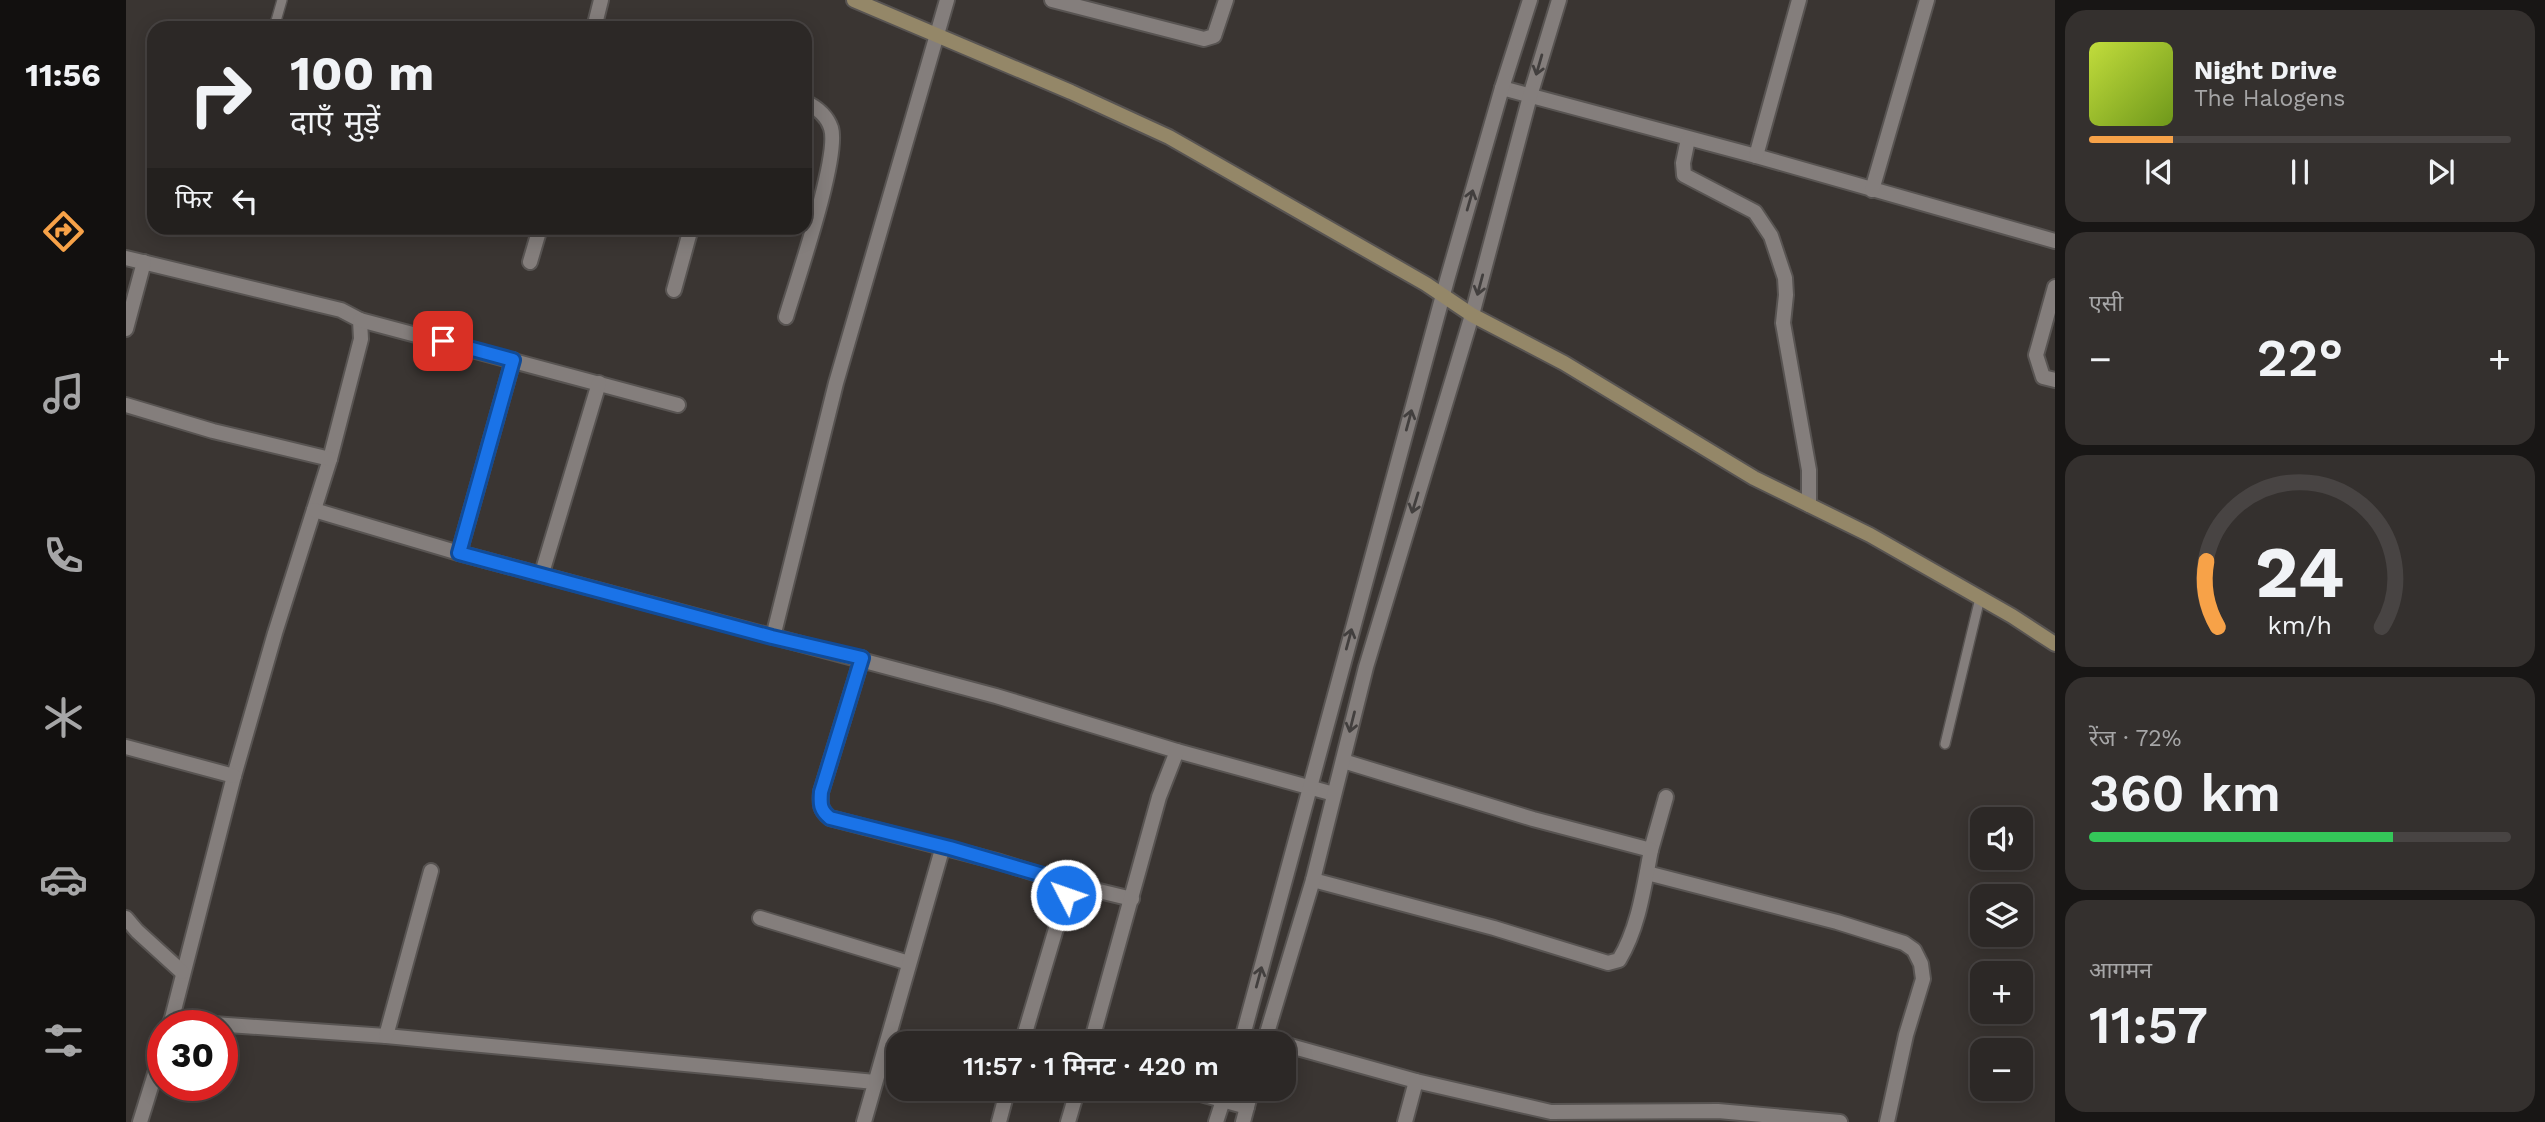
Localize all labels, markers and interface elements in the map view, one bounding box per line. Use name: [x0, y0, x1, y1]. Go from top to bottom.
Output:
text: 100 m: [290, 44, 434, 102]
icon: right: [175, 49, 266, 140]
one-way arrow: [1532, 54, 1545, 76]
text: Night Drive: [2194, 55, 2337, 85]
text: 11:56: [25, 56, 101, 94]
text: The Halogens: [2194, 85, 2345, 112]
text: दाएँ मुड़ें: [290, 103, 380, 141]
icon: previous: [2140, 153, 2178, 191]
icon: pause: [2281, 153, 2319, 191]
icon: next: [2422, 153, 2460, 191]
icon: left: [226, 182, 264, 220]
text: फिर: [175, 184, 212, 214]
one-way arrow: [1464, 190, 1477, 212]
icon: directions: [39, 207, 88, 256]
one-way arrow: [1473, 273, 1486, 296]
text: एसी: [2089, 290, 2123, 317]
pin: [413, 311, 473, 371]
icon: arrive: [424, 322, 462, 360]
text: 22°: [2257, 328, 2343, 389]
text: −: [2089, 337, 2112, 381]
text: +: [2488, 337, 2511, 381]
icon: music: [39, 369, 88, 418]
one-way arrow: [1403, 409, 1416, 431]
one-way arrow: [1408, 492, 1421, 514]
text: 24: [2255, 529, 2345, 615]
icon: phone: [39, 531, 88, 580]
text: km/h: [2268, 611, 2332, 640]
one-way arrow: [1344, 628, 1357, 650]
icon: climate: [39, 693, 88, 742]
one-way arrow: [1345, 710, 1358, 733]
text: रेंज · 72%: [2089, 725, 2181, 752]
text: 360 km: [2089, 763, 2281, 824]
map controls: [1970, 807, 2033, 1101]
button: sound: [1970, 807, 2033, 870]
icon: car: [39, 855, 88, 904]
position arrow: [1029, 858, 1103, 932]
button: layers: [1970, 884, 2033, 947]
text: आगमन: [2089, 957, 2152, 984]
button: +: [1970, 961, 2033, 1024]
one-way arrow: [1253, 966, 1266, 989]
text: 11:57: [2089, 995, 2208, 1056]
speed limit sign: 30: [147, 1010, 238, 1101]
icon: filters: [39, 1016, 88, 1065]
button: −: [1970, 1038, 2033, 1101]
text: 11:57 · 1 मिनट · 420 m: [963, 1051, 1219, 1081]

